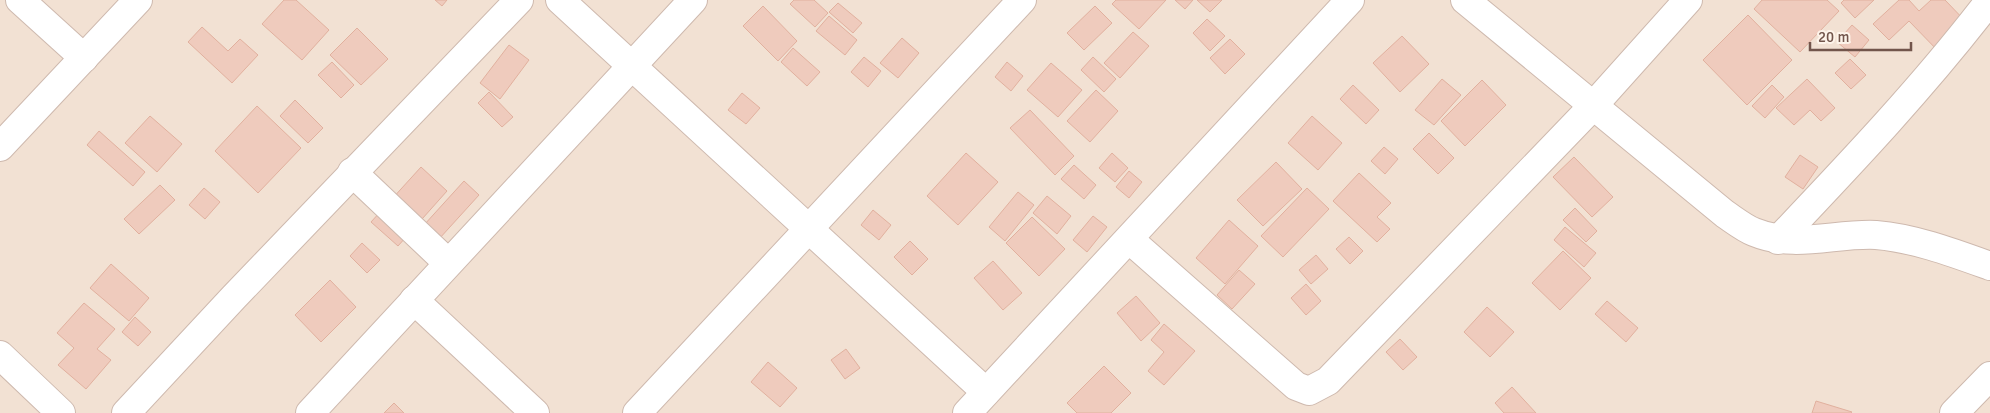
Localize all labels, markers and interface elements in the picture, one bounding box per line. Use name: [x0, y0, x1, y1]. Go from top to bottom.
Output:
scale bar: [1810, 20, 1911, 52]
text: 20 m: [1818, 28, 1849, 46]

